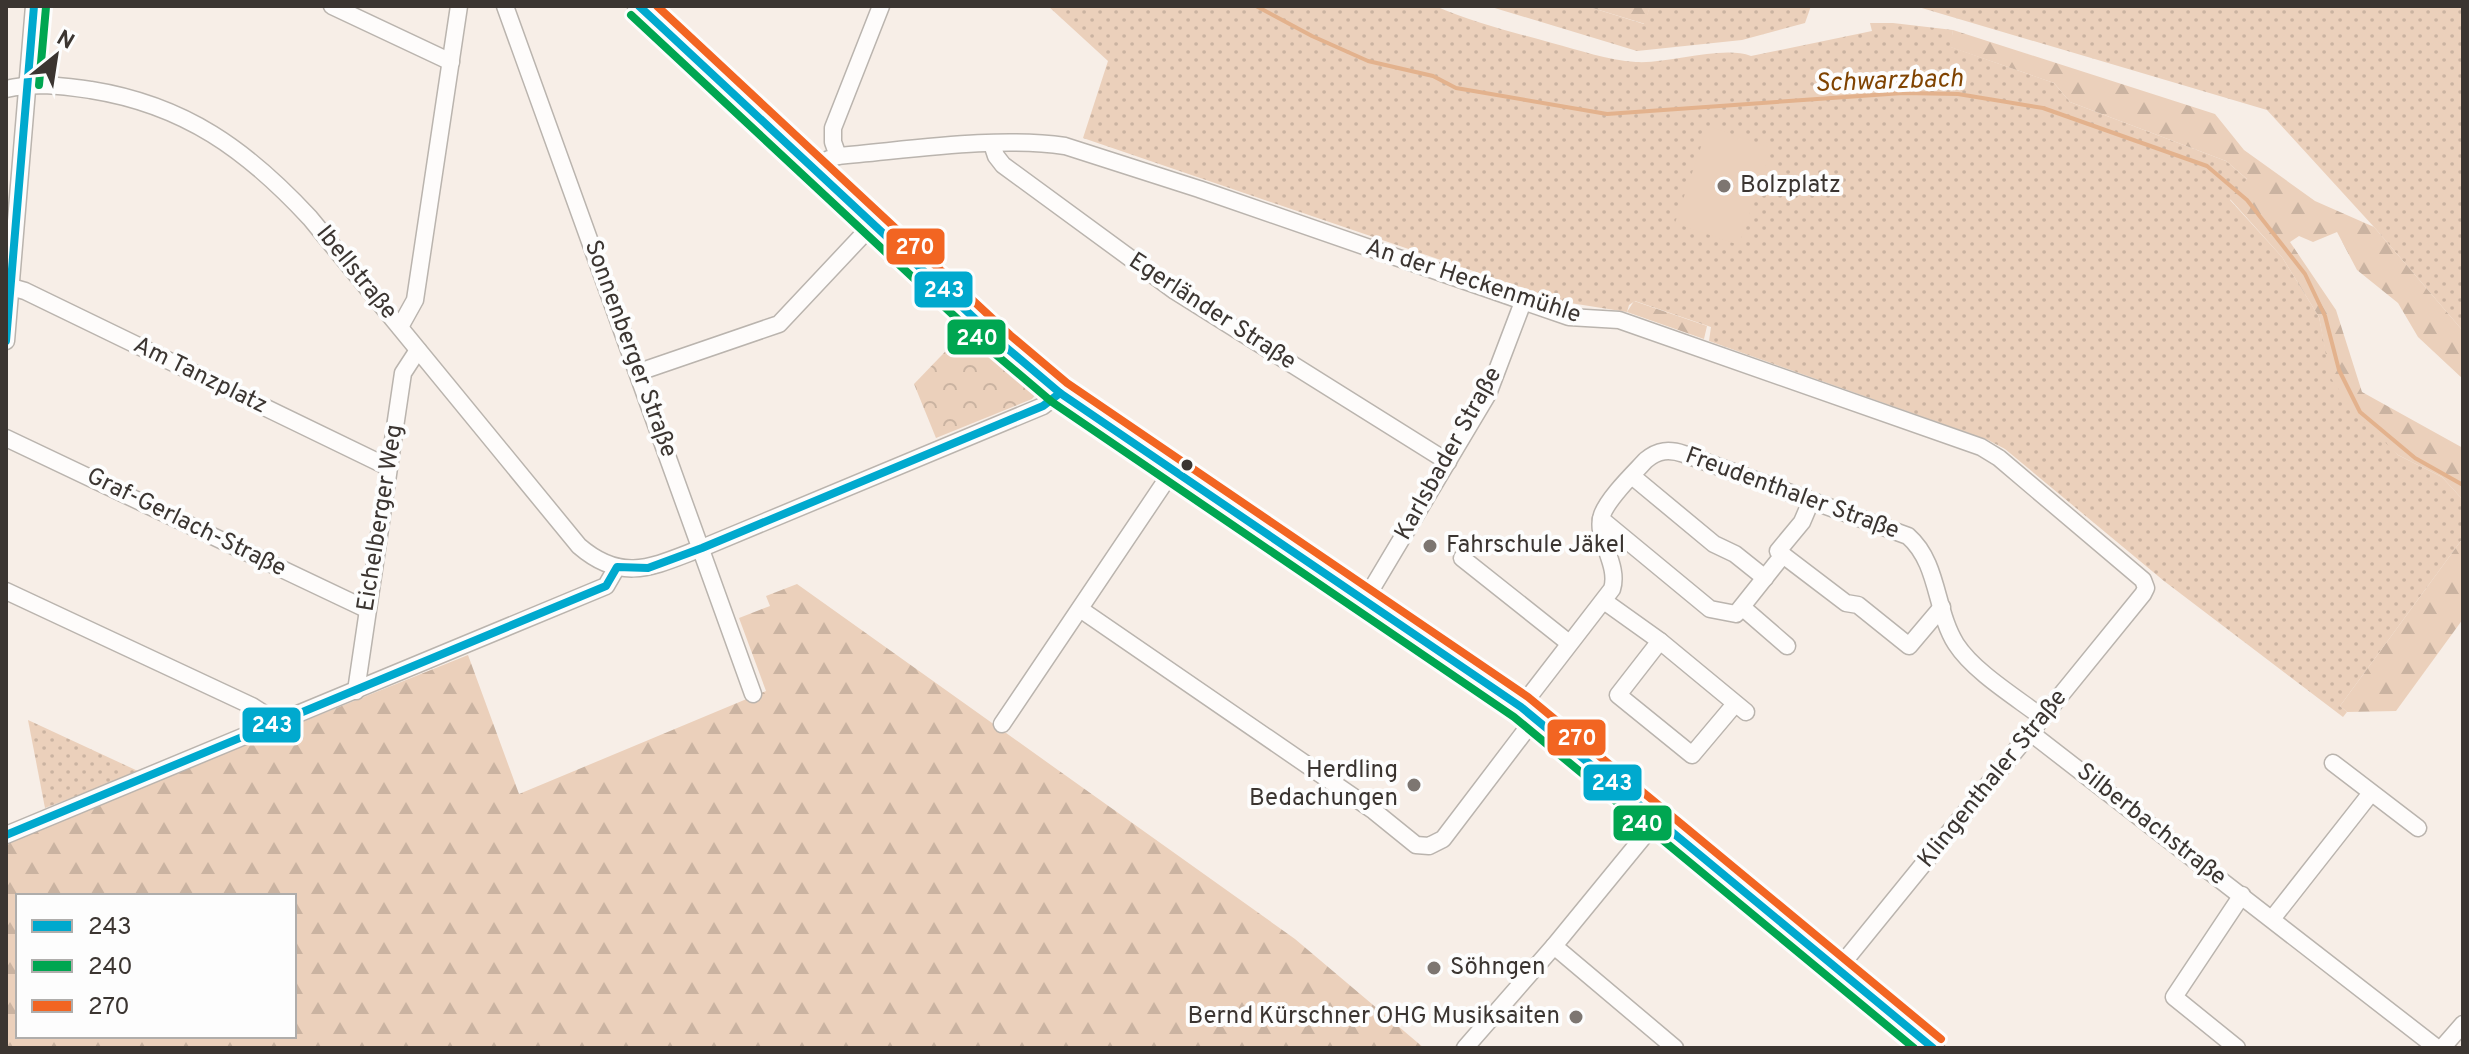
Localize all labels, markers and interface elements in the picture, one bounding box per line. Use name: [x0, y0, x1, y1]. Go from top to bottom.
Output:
north arrow: [16, 16, 96, 96]
text: N: [51, 25, 78, 56]
water label: Schwarzbach: [1814, 63, 1964, 101]
place label: Bolzplatz: [1740, 171, 1841, 201]
marker: Bolzplatz: [1715, 177, 1733, 195]
street label: Ibellstraße: [309, 220, 403, 326]
line badge: 270: [885, 227, 946, 266]
street label: An der Heckenmühle: [1361, 233, 1585, 331]
text: 270: [895, 235, 935, 262]
street label: Sonnenberger Straße: [577, 236, 683, 462]
street label: Egerländer Straße: [1123, 247, 1301, 377]
line badge: 243: [913, 270, 974, 309]
text: 243: [924, 278, 964, 305]
line badge: 240: [946, 318, 1007, 356]
text: 240: [956, 326, 998, 353]
street label: Am Tanzplatz: [128, 331, 272, 421]
street label: Karlsbader Straße: [1389, 362, 1509, 546]
street label: Eichelberger Weg: [351, 422, 411, 614]
street label: Freudenthaler Straße: [1681, 441, 1903, 547]
unlabelled marker: [1179, 457, 1195, 473]
street label: Graf-Gerlach-Straße: [81, 462, 291, 584]
place label: Fahrschule Jäkel: [1446, 531, 1625, 561]
marker: Fahrschule Jäkel: [1421, 537, 1439, 555]
street label: Klingenthaler Straße: [1912, 684, 2074, 874]
line badge: 243: [241, 706, 302, 744]
text: 243: [252, 713, 292, 740]
line badge: 270: [1546, 718, 1607, 757]
text: 270: [1557, 726, 1597, 753]
place label: Herdling Bedachungen: [1249, 756, 1398, 814]
street label: Silberbachstraße: [2070, 757, 2232, 893]
line badge: 243: [1582, 763, 1643, 802]
text: 243: [1592, 771, 1632, 798]
marker: Herdling Bedachungen: [1405, 776, 1423, 794]
line badge: 240: [1612, 804, 1673, 842]
text: 240: [1621, 812, 1663, 839]
legend: [16, 894, 296, 1038]
text: 243: [88, 913, 132, 943]
text: 240: [88, 953, 133, 983]
place label: Söhngen: [1450, 953, 1546, 983]
marker: Söhngen: [1425, 959, 1443, 977]
text: 270: [88, 993, 130, 1023]
place label: Bernd Kürschner OHG Musiksaiten: [1187, 1002, 1560, 1032]
marker: Bernd Kürschner OHG Musiksaiten: [1567, 1008, 1585, 1026]

